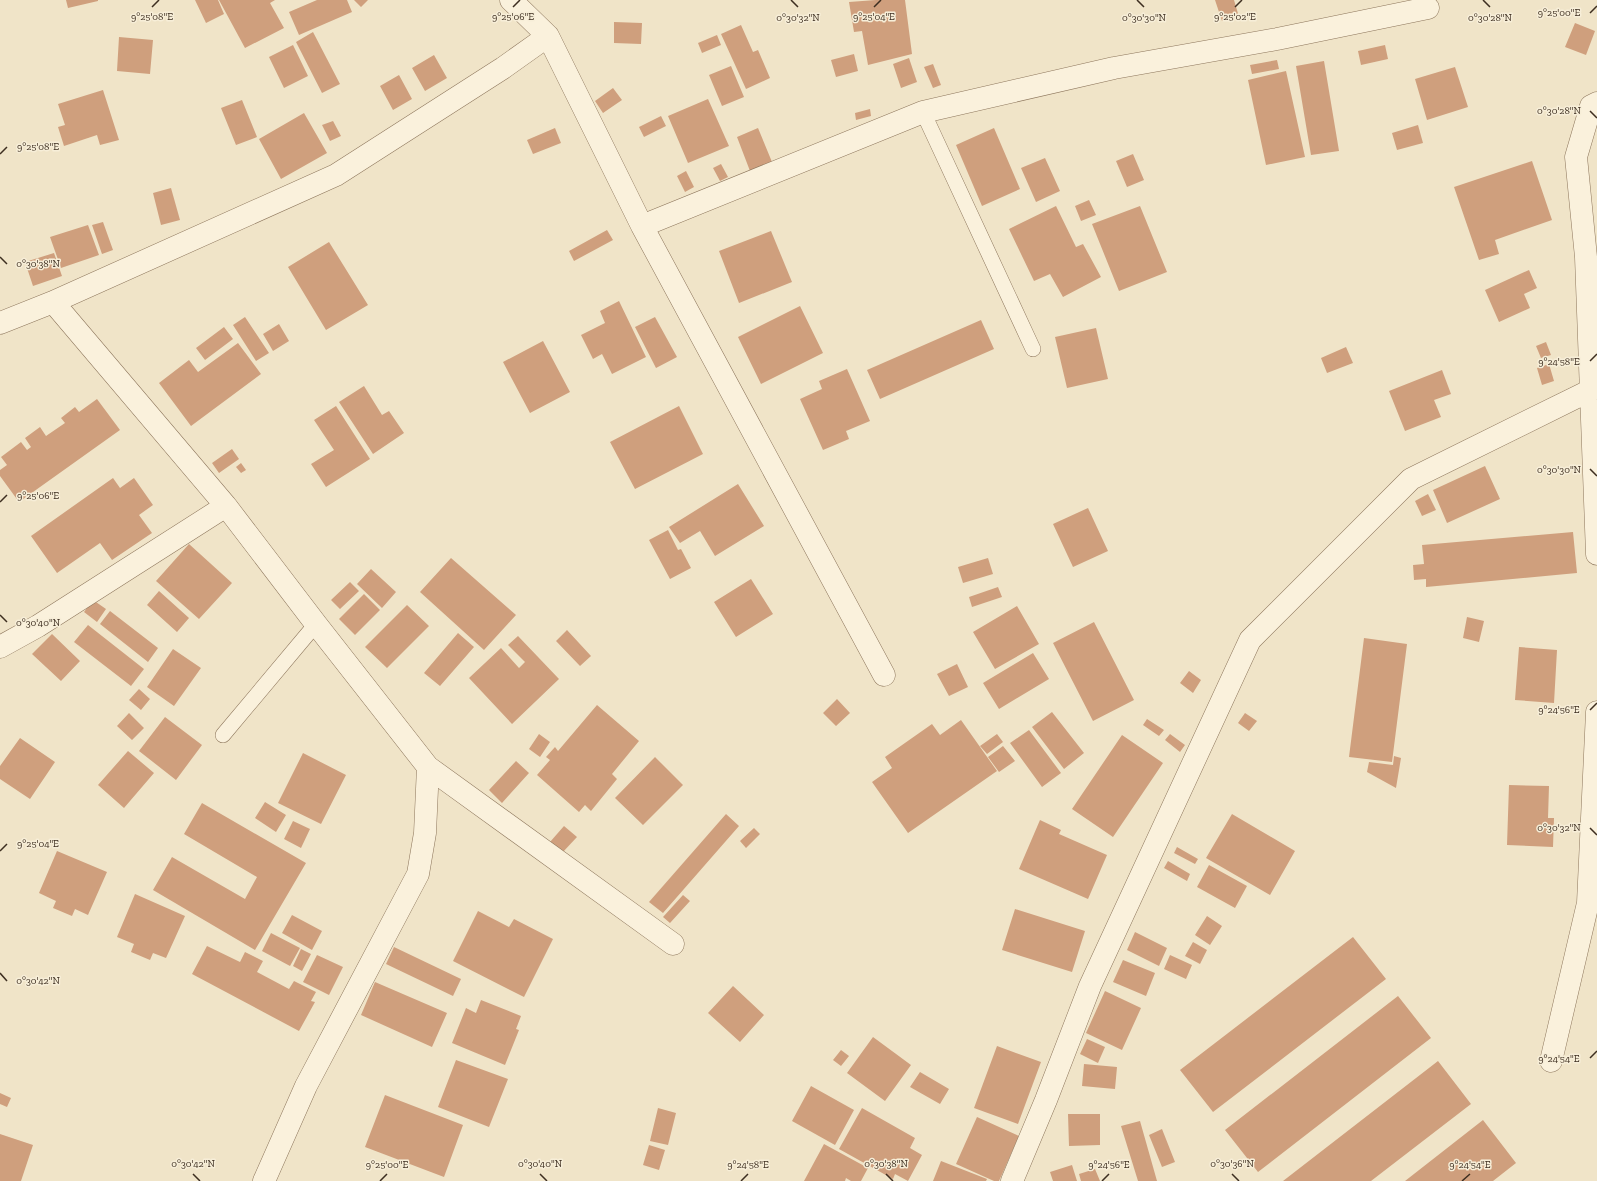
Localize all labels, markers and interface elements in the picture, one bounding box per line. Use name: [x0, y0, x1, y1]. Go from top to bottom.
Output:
text: 9°25'00"E: [1538, 7, 1580, 19]
text: 9°25'08"E: [131, 11, 173, 23]
text: 9°25'06"E: [492, 11, 534, 23]
text: 9°25'04"E: [853, 11, 895, 23]
text: 9°25'02"E: [1214, 11, 1256, 23]
text: 0°30'32"N: [776, 12, 820, 24]
text: 0°30'30"N: [1122, 12, 1167, 24]
text: 0°30'28"N: [1468, 12, 1513, 24]
text: 0°30'28"N: [1537, 105, 1582, 117]
text: 9°25'08"E: [17, 141, 59, 153]
text: 0°30'38"N: [16, 258, 60, 270]
text: 9°24'58"E: [1538, 356, 1580, 368]
text: 0°30'30"N: [1537, 464, 1582, 476]
text: 9°25'06"E: [17, 490, 59, 502]
text: 0°30'40"N: [16, 617, 61, 629]
text: 9°24'56"E: [1538, 704, 1580, 716]
text: 0°30'32"N: [1537, 822, 1581, 834]
text: 9°25'04"E: [17, 838, 59, 850]
text: 0°30'42"N: [16, 975, 60, 987]
text: 9°24'54"E: [1538, 1053, 1580, 1065]
text: 0°30'42"N: [171, 1158, 215, 1170]
text: 0°30'40"N: [518, 1158, 563, 1170]
text: 0°30'38"N: [864, 1158, 908, 1170]
text: 0°30'36"N: [1210, 1158, 1254, 1170]
text: 9°25'00"E: [366, 1159, 408, 1171]
text: 9°24'58"E: [727, 1159, 769, 1171]
text: 9°24'56"E: [1088, 1159, 1130, 1171]
text: 9°24'54"E: [1449, 1159, 1491, 1171]

